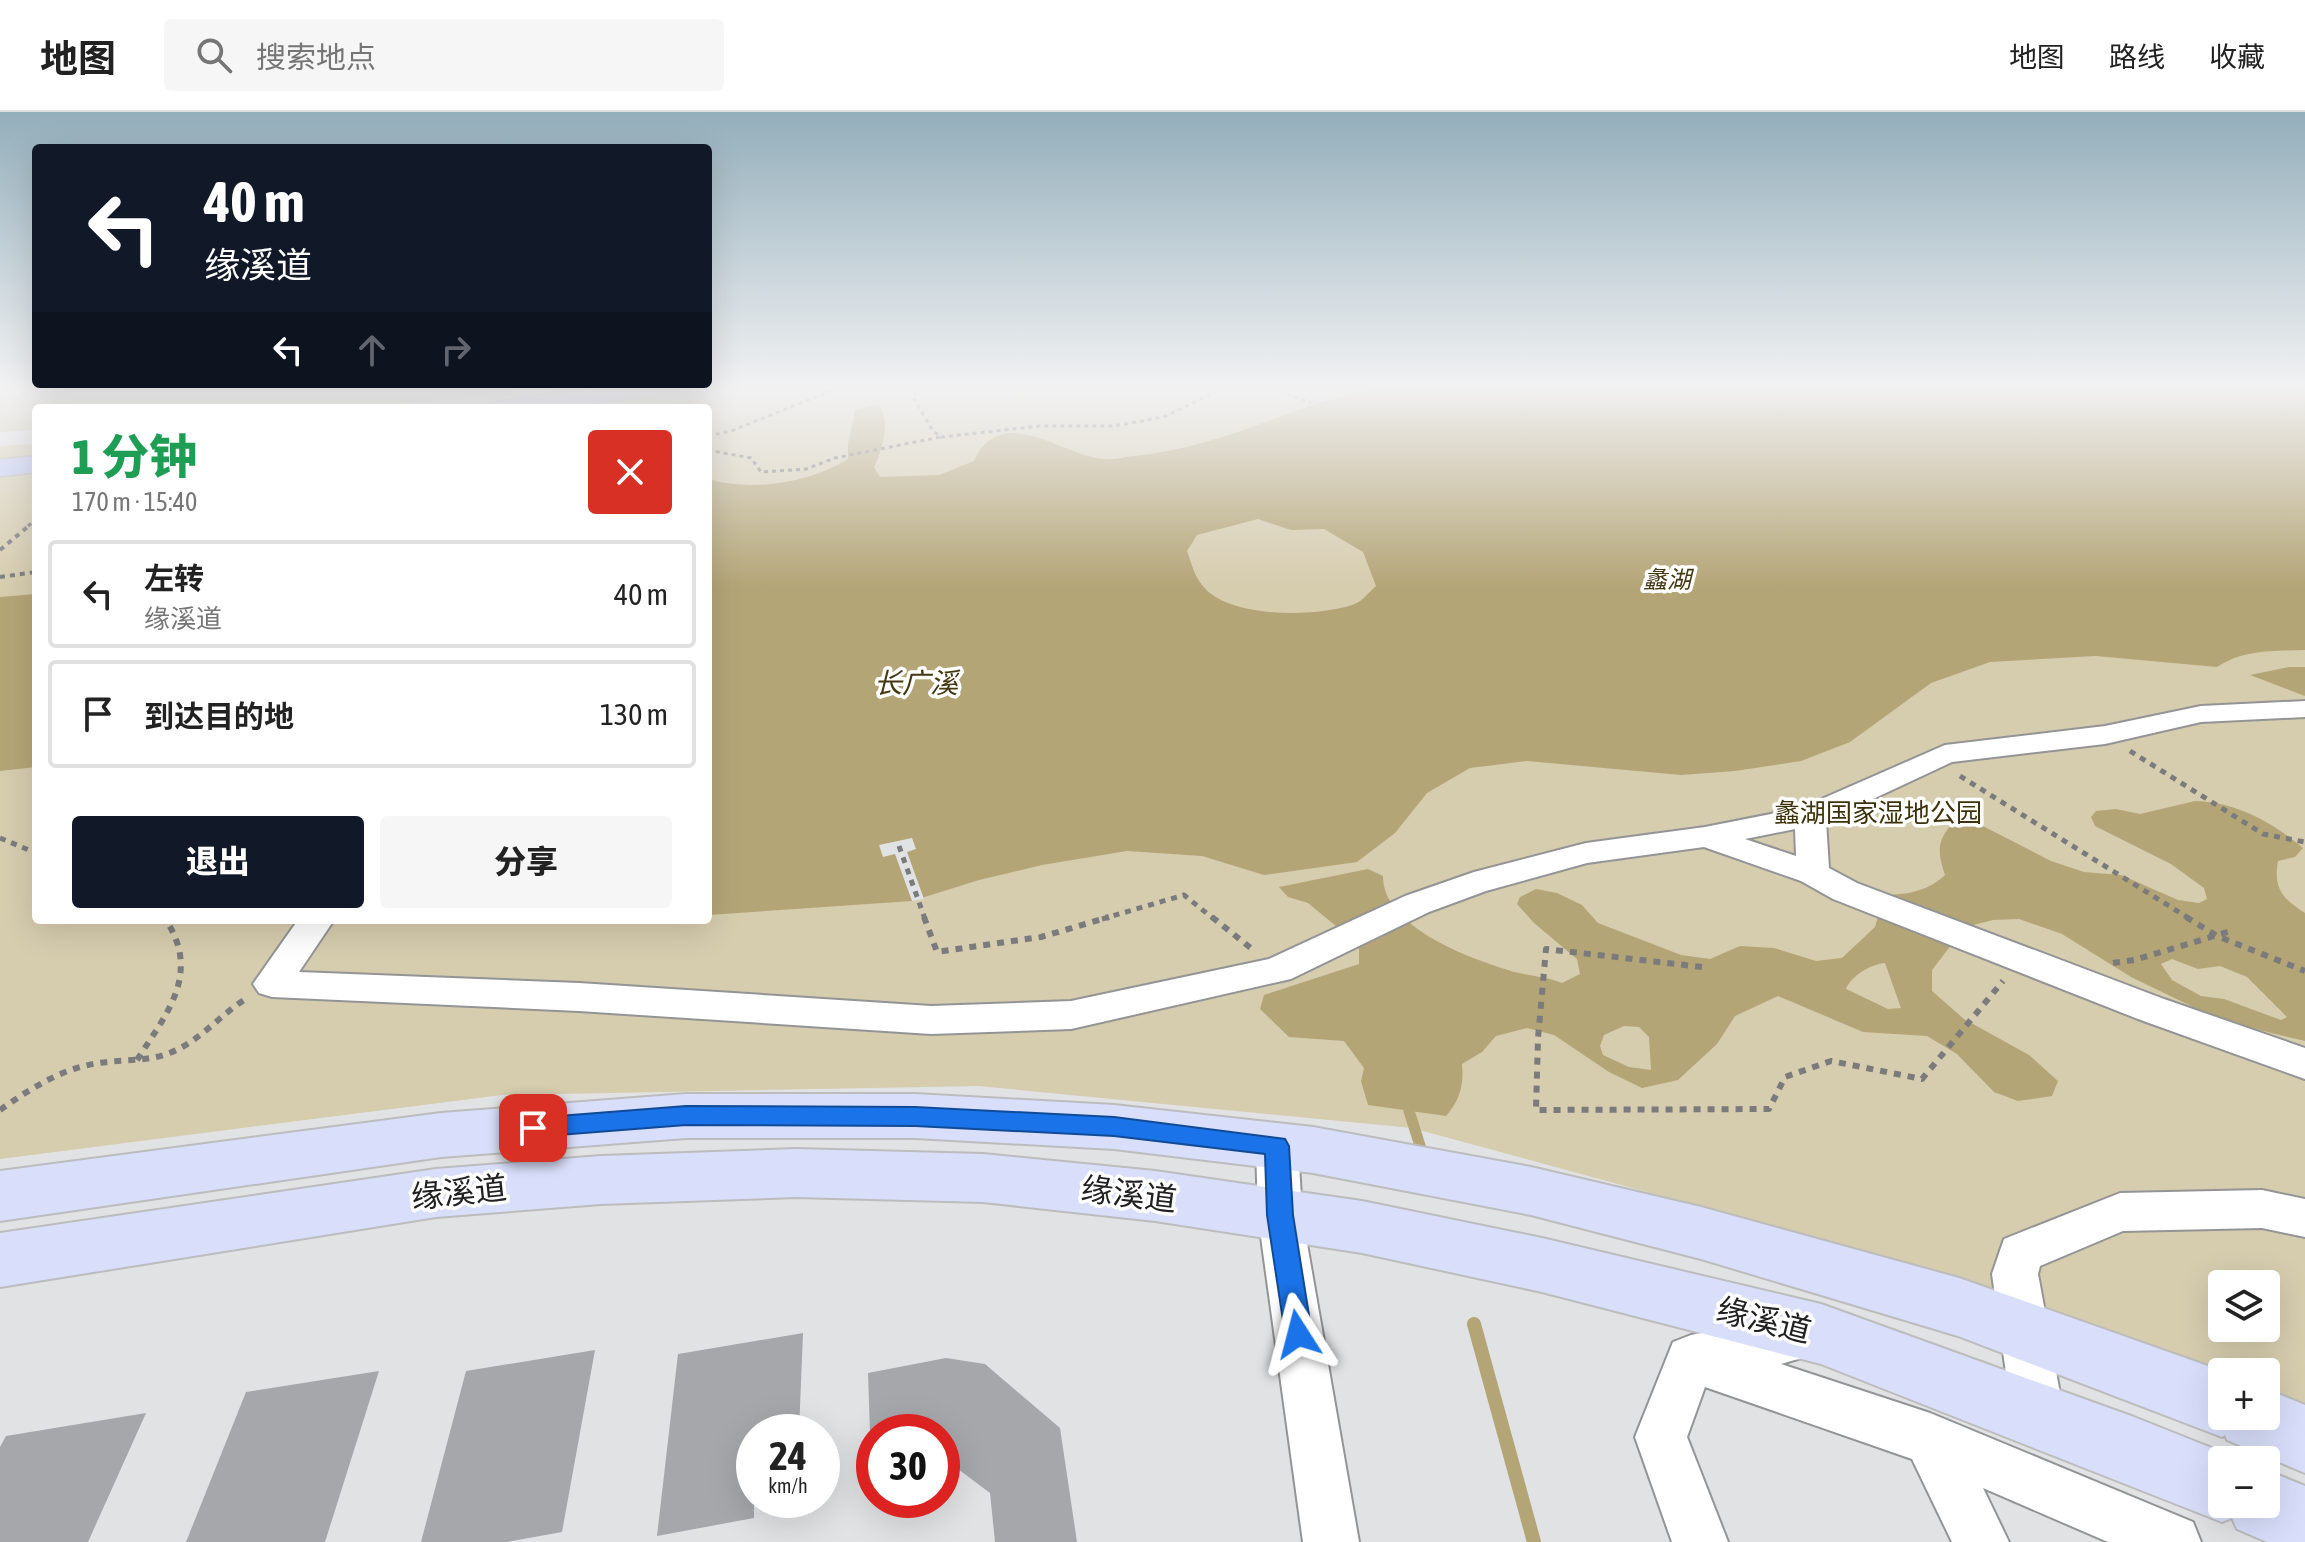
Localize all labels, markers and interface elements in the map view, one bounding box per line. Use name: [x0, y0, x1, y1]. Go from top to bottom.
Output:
search box: [164, 19, 724, 91]
icon: search: [192, 33, 236, 77]
text: 地图: [40, 37, 116, 80]
text: 搜索地点: [256, 40, 376, 74]
text: 地图: [2009, 41, 2065, 73]
text: 路线: [2109, 41, 2165, 73]
text: 收藏: [2209, 41, 2265, 73]
text: 40 m: [204, 170, 305, 234]
icon: left: [72, 176, 176, 280]
text: 缘溪道: [204, 244, 312, 286]
icon: left: [266, 328, 310, 372]
icon: ahead: [350, 328, 394, 372]
icon: right: [434, 328, 478, 372]
text: 1 分钟: [72, 429, 197, 484]
button: close: [588, 430, 672, 514]
text: 170 m · 15:40: [72, 487, 197, 517]
text: 左转: [144, 561, 204, 595]
water label: 蠡湖: [1643, 566, 1695, 593]
icon: left: [76, 572, 120, 616]
text: 40 m: [614, 577, 668, 611]
text: 缘溪道: [144, 604, 222, 634]
water label: 长广溪: [874, 667, 961, 699]
icon: arrive: [76, 692, 120, 736]
text: 130 m: [600, 697, 668, 731]
text: 到达目的地: [144, 699, 294, 733]
park label: 蠡湖国家湿地公园: [1774, 798, 1982, 828]
button: 退出: [72, 816, 364, 908]
button: 分享: [380, 816, 672, 908]
pin: [499, 1094, 567, 1162]
icon: arrive: [511, 1106, 555, 1150]
street label: 缘溪道: [409, 1169, 509, 1215]
street label: 缘溪道: [1079, 1170, 1179, 1218]
map controls: [2208, 1270, 2280, 1518]
button: layers: [2208, 1270, 2280, 1342]
street label: 缘溪道: [1713, 1290, 1815, 1350]
position arrow: [1256, 1292, 1340, 1376]
button: +: [2208, 1358, 2280, 1430]
speed limit sign: 30: [856, 1414, 960, 1518]
text: 24: [769, 1433, 807, 1478]
button: −: [2208, 1446, 2280, 1518]
text: km/h: [768, 1474, 808, 1497]

